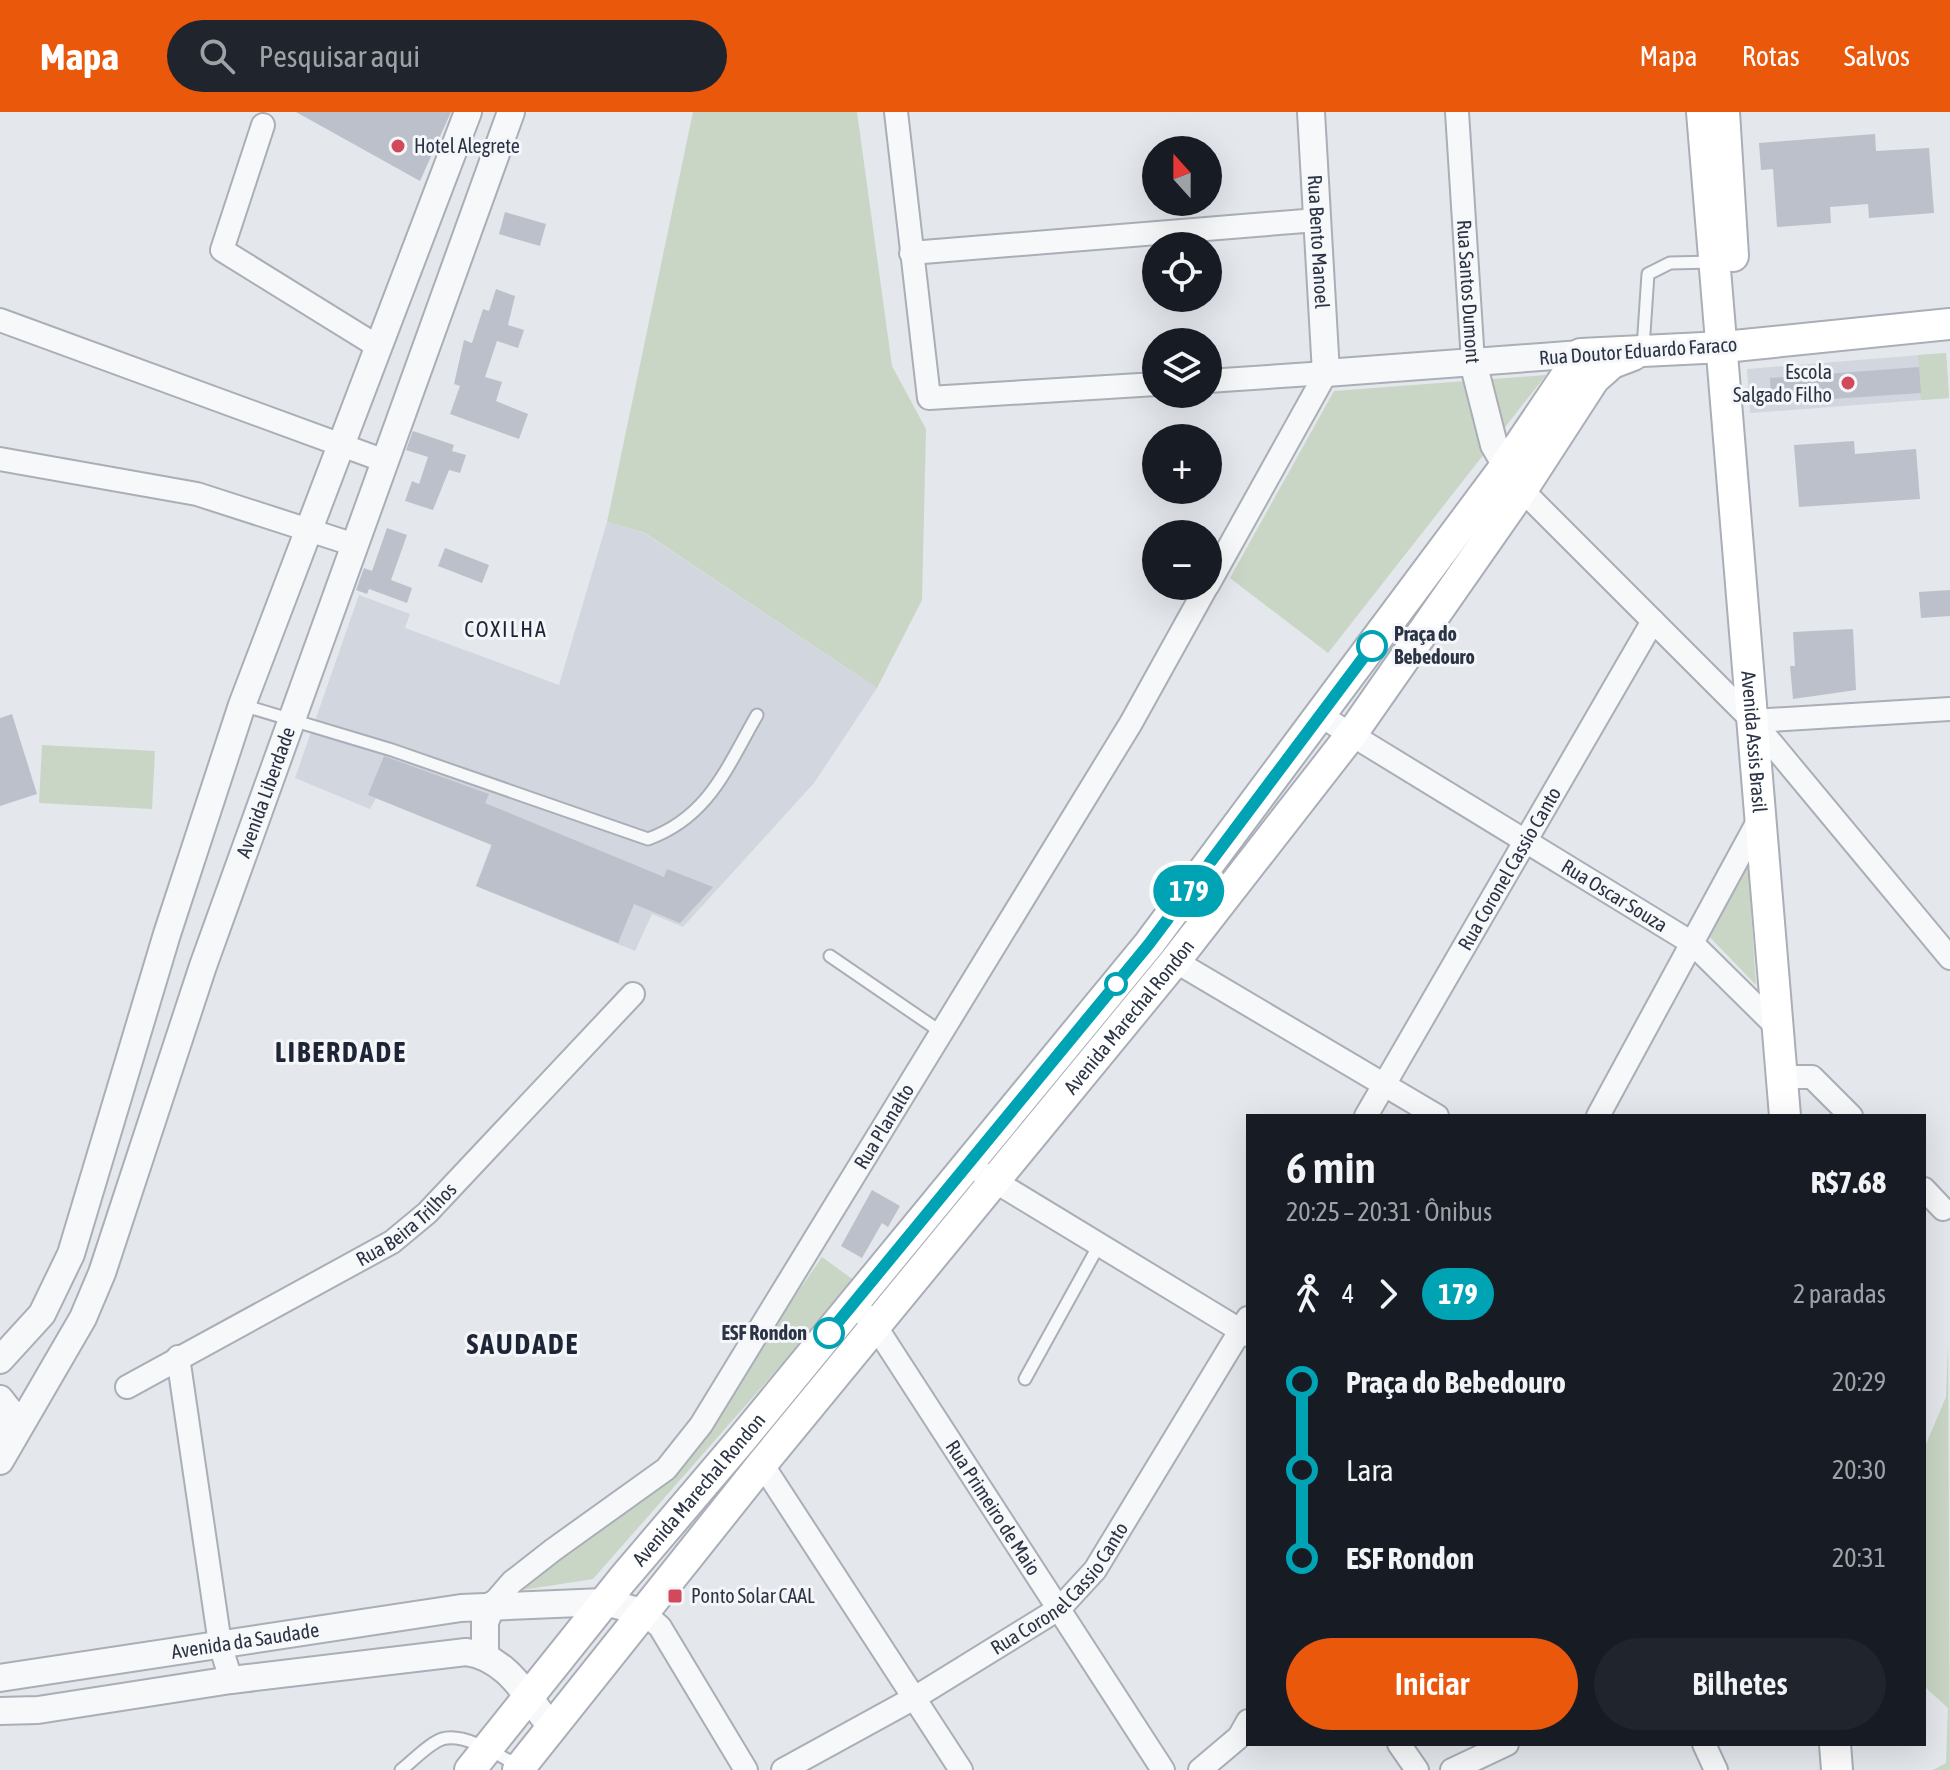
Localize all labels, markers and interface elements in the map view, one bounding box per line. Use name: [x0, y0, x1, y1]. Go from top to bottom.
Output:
search box: [167, 20, 727, 92]
icon: search: [195, 34, 239, 78]
text: Mapa: [40, 35, 119, 78]
text: Pesquisar aqui: [259, 39, 420, 73]
text: Mapa: [1640, 40, 1698, 72]
text: Rotas: [1742, 40, 1800, 72]
text: Salvos: [1844, 40, 1910, 72]
place label: Hotel Alegrete: [414, 134, 520, 157]
north arrow: [1142, 136, 1222, 216]
map controls: [1142, 136, 1222, 600]
marker: Hotel Alegrete: [389, 137, 407, 155]
street label: Rua Bento Manoel: [1304, 174, 1334, 310]
street label: Rua Santos Dumont: [1453, 219, 1485, 364]
button: locate: [1142, 232, 1222, 312]
button: layers: [1142, 328, 1222, 408]
street label: Rua Doutor Eduardo Faraco: [1538, 332, 1738, 369]
place label: Escola Salgado Filho: [1733, 360, 1832, 406]
marker: Escola Salgado Filho: [1839, 374, 1857, 392]
button: +: [1142, 424, 1222, 504]
button: −: [1142, 520, 1222, 600]
district label: COXILHA: [464, 616, 548, 642]
place label: Praça do Bebedouro: [1394, 622, 1475, 668]
marker: Praça do Bebedouro: [1357, 631, 1387, 661]
street label: Avenida Assis Brasil: [1737, 670, 1772, 814]
street label: Avenida Liberdade: [231, 724, 299, 861]
street label: Rua Coronel Cassio Canto: [1453, 783, 1565, 954]
street label: Rua Oscar Souza: [1558, 854, 1672, 936]
line badge: 179: [1143, 865, 1235, 917]
text: 179: [1169, 875, 1209, 907]
street label: Avenida Marechal Rondon: [1059, 935, 1198, 1098]
unlabelled marker: [1105, 973, 1127, 995]
district label: LIBERDADE: [275, 1036, 407, 1068]
street label: Rua Planalto: [849, 1079, 918, 1173]
text: 6 min: [1286, 1142, 1376, 1192]
text: R$7.68: [1811, 1165, 1886, 1199]
street label: Rua Beira Trilhos: [352, 1177, 461, 1270]
text: 20:25 – 20:31 · Ônibus: [1286, 1197, 1492, 1227]
icon: walk: [1286, 1272, 1330, 1316]
icon: forward: [1366, 1272, 1410, 1316]
text: 179: [1438, 1278, 1478, 1310]
text: 4: [1342, 1279, 1354, 1309]
text: 2 paradas: [1793, 1279, 1886, 1309]
marker: ESF Rondon: [814, 1318, 844, 1348]
place label: ESF Rondon: [722, 1321, 807, 1344]
district label: SAUDADE: [466, 1328, 580, 1360]
text: Praça do Bebedouro: [1346, 1365, 1566, 1399]
text: 20:29: [1832, 1367, 1886, 1397]
street label: Avenida Marechal Rondon: [627, 1408, 769, 1570]
street label: Rua Primeiro de Maio: [941, 1436, 1046, 1579]
text: Lara: [1346, 1453, 1394, 1487]
text: 20:30: [1832, 1455, 1886, 1485]
street label: Rua Coronel Cassio Canto: [986, 1518, 1132, 1659]
text: ESF Rondon: [1346, 1541, 1474, 1575]
text: 20:31: [1832, 1543, 1886, 1573]
place label: Ponto Solar CAAL: [691, 1584, 815, 1607]
marker: Ponto Solar CAAL: [666, 1587, 684, 1605]
street label: Avenida da Saudade: [170, 1618, 321, 1663]
button: Iniciar: [1286, 1638, 1578, 1730]
button: Bilhetes: [1594, 1638, 1886, 1730]

